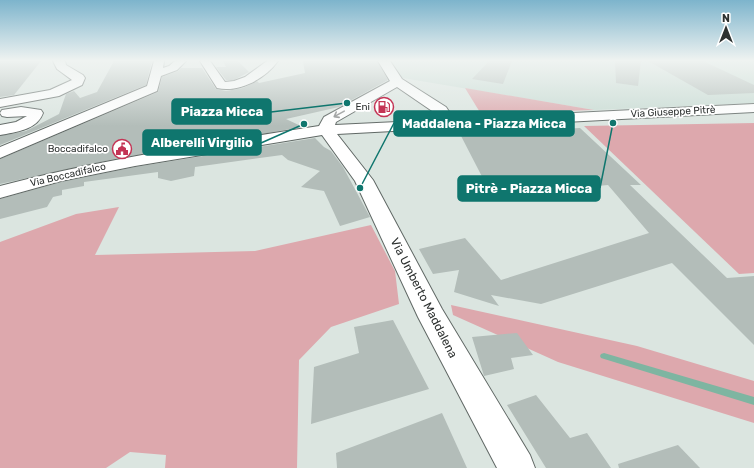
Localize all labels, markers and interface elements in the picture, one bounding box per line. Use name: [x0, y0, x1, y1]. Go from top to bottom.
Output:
north arrow: [706, 8, 746, 48]
text: N: [722, 12, 730, 25]
fuel station icon: Eni: [373, 96, 395, 118]
callout: Piazza Micca: [172, 99, 271, 124]
place label: Eni: [355, 101, 370, 113]
text: Piazza Micca: [181, 104, 263, 119]
street label: Via Giuseppe Pitrè: [630, 104, 716, 120]
one-way arrow: [333, 111, 345, 119]
callout: Maddalena - Piazza Micca: [394, 111, 574, 136]
text: Maddalena - Piazza Micca: [402, 116, 566, 131]
callout: Alberelli Virgilio: [143, 130, 261, 155]
text: Alberelli Virgilio: [151, 135, 253, 150]
public building icon: Boccadifalco: [111, 138, 133, 160]
place label: Boccadifalco: [48, 143, 108, 155]
street label: Via Boccadifalco: [29, 160, 107, 190]
callout: Pitrè - Piazza Micca: [458, 176, 600, 201]
text: Pitrè - Piazza Micca: [466, 181, 592, 196]
street label: Via Umberto Maddalena: [388, 236, 460, 360]

